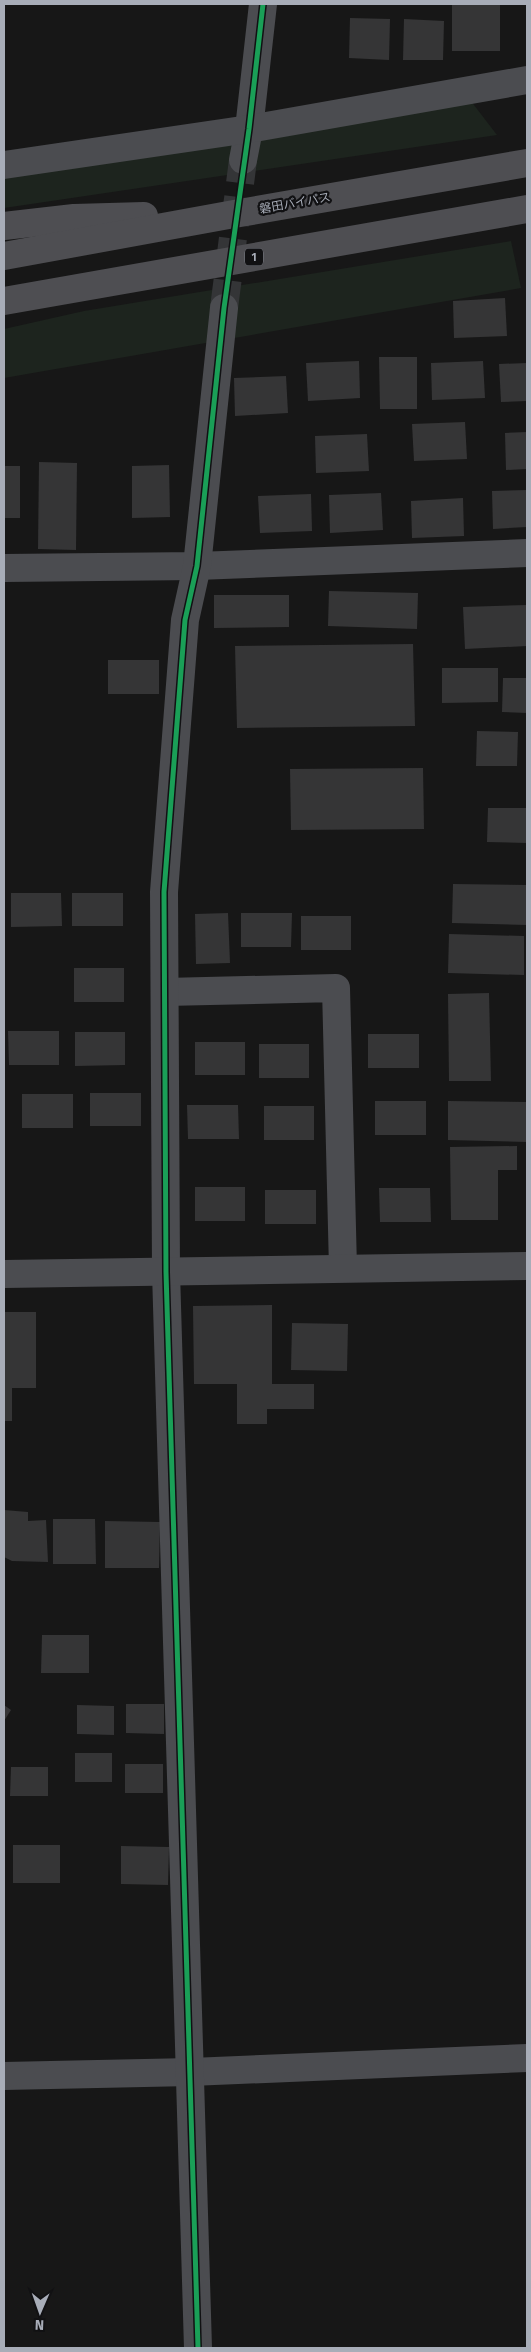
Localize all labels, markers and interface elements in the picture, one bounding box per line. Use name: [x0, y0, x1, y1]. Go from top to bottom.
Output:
street label: 磐田バイパス: [258, 190, 332, 216]
road number: 1: [245, 248, 263, 266]
north arrow: [15, 2287, 65, 2337]
text: N: [35, 2316, 45, 2333]

